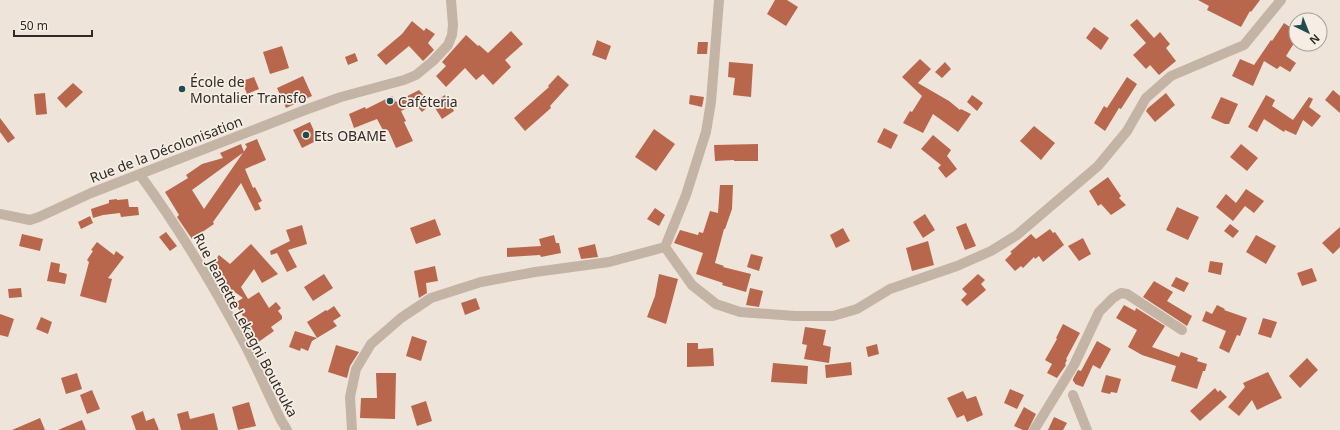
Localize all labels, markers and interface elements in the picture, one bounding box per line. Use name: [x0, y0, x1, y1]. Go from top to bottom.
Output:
scale bar: [14, 12, 92, 38]
north arrow: [1288, 12, 1328, 52]
text: 50 m: [20, 17, 48, 34]
text: N: [1307, 31, 1324, 48]
place label: École de Montalier Transfo: [190, 72, 306, 107]
marker: École de Montalier Transfo: [177, 84, 187, 94]
place label: Caféteria: [398, 92, 458, 111]
marker: Caféteria: [385, 96, 395, 106]
street label: Rue de la Décolonisation: [87, 111, 245, 187]
place label: Ets OBAME: [314, 126, 387, 145]
marker: Ets OBAME: [301, 130, 311, 140]
street label: Rue Jeanette Lekagni Boutouka: [189, 230, 303, 420]

